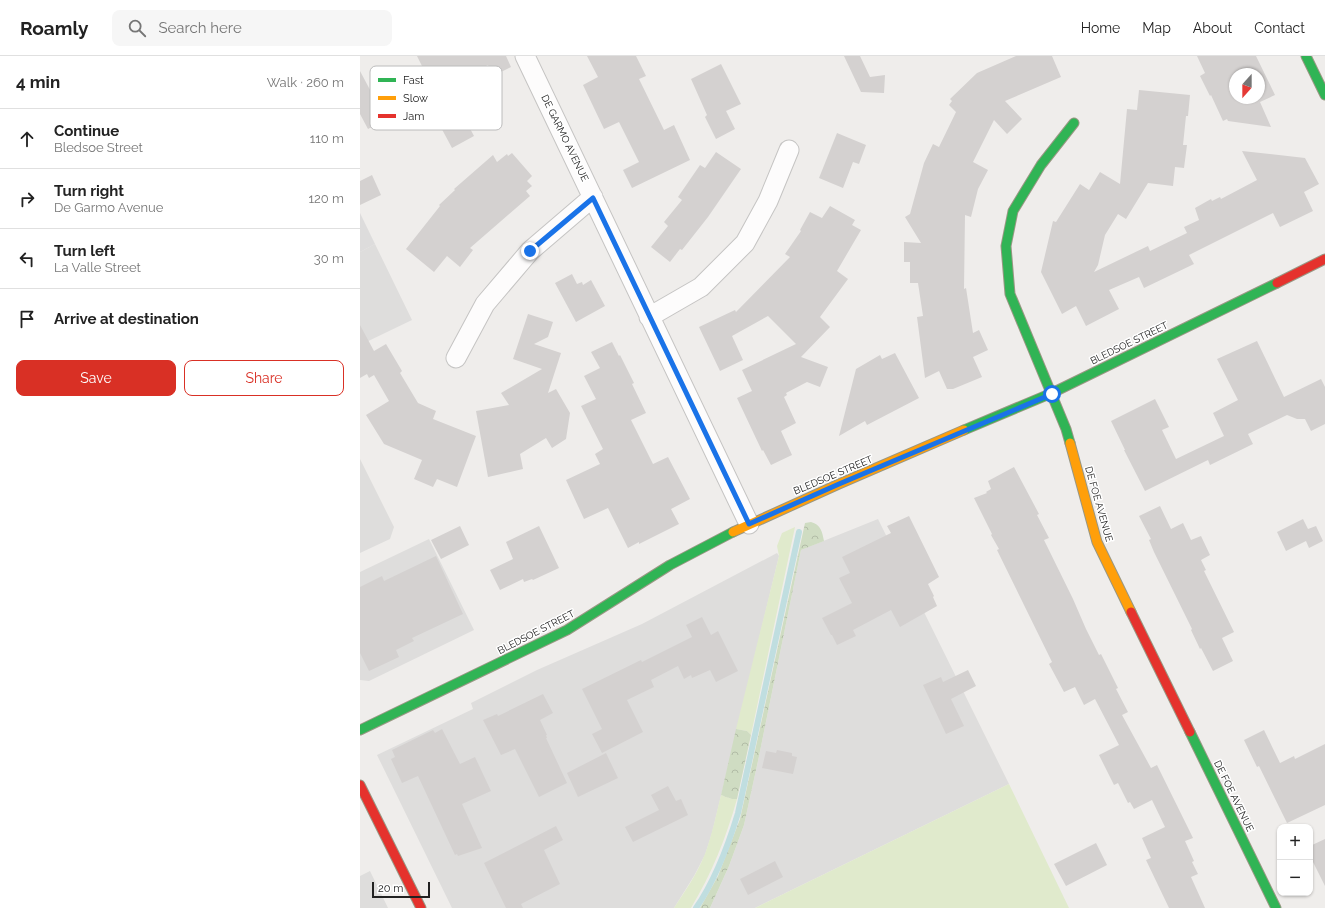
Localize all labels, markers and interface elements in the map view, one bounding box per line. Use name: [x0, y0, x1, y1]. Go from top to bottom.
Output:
search box: [112, 10, 392, 46]
text: Roamly: [20, 17, 88, 39]
icon: search: [126, 17, 148, 39]
text: Search here: [158, 19, 242, 37]
text: Home: [1081, 20, 1120, 36]
text: Map: [1142, 20, 1171, 36]
text: About: [1193, 20, 1232, 36]
text: Contact: [1254, 20, 1305, 36]
legend: [370, 66, 502, 130]
north arrow: [1229, 68, 1265, 104]
text: 4 min: [16, 72, 60, 92]
text: Fast: [403, 74, 424, 87]
text: Walk · 260 m: [267, 75, 344, 90]
text: Slow: [403, 92, 428, 105]
street label: DE GARMO AVENUE: [539, 93, 591, 183]
text: Jam: [403, 110, 424, 123]
text: Continue: [54, 122, 119, 140]
icon: ahead: [16, 128, 38, 150]
text: 110 m: [310, 131, 344, 146]
text: Bledsoe Street: [54, 140, 143, 155]
text: Turn right: [54, 182, 124, 200]
icon: right: [16, 188, 38, 210]
text: 120 m: [308, 191, 344, 206]
text: De Garmo Avenue: [54, 200, 163, 215]
text: Turn left: [54, 242, 115, 260]
route end: [521, 242, 539, 260]
icon: left: [16, 248, 38, 270]
text: 30 m: [314, 251, 344, 266]
text: La Valle Street: [54, 260, 141, 275]
icon: arrive: [16, 308, 38, 330]
text: Arrive at destination: [54, 310, 199, 328]
street label: BLEDSOE STREET: [1088, 319, 1170, 367]
button: Save: [16, 360, 176, 396]
button: Share: [184, 360, 344, 396]
route start: [1043, 385, 1061, 403]
street label: BLEDSOE STREET: [792, 453, 874, 497]
street label: DE FOE AVENUE: [1083, 465, 1115, 543]
street label: BLEDSOE STREET: [496, 608, 576, 656]
street label: DE FOE AVENUE: [1212, 759, 1256, 833]
map controls: [1277, 824, 1313, 896]
button: +: [1277, 824, 1313, 860]
button: −: [1277, 860, 1313, 896]
scale bar: [372, 880, 430, 899]
text: 20 m: [378, 882, 403, 895]

